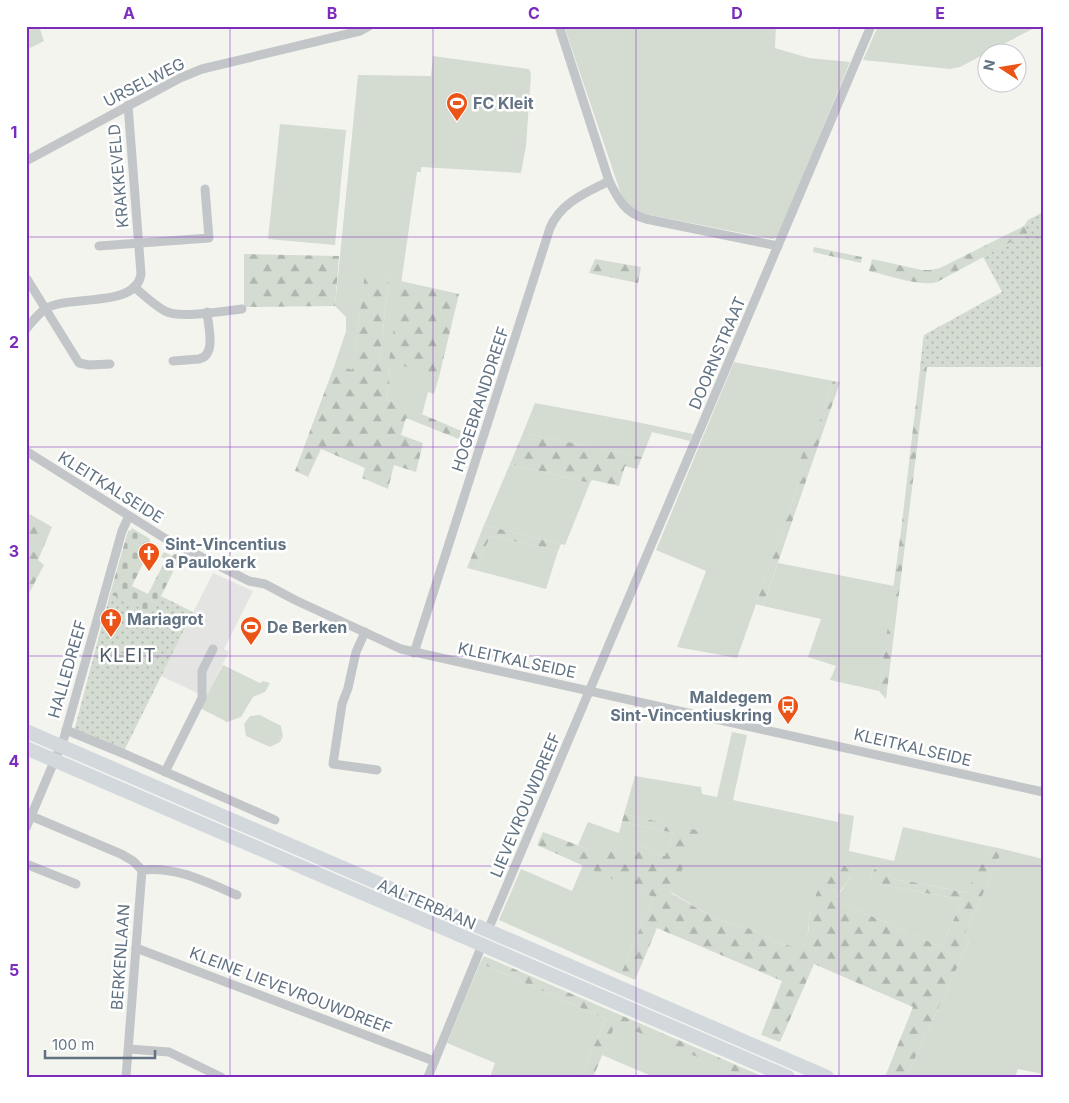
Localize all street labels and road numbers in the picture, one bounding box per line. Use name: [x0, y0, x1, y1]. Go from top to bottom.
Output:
street label: URSELWEG: [100, 53, 188, 111]
street label: KRAKKEVELD: [103, 123, 133, 229]
street label: DOORNSTRAAT: [684, 294, 750, 412]
street label: HOGEBRANDDREEF: [447, 324, 513, 474]
street label: KLEITKALSEIDE: [55, 447, 167, 527]
street label: HALLEDREEF: [43, 618, 91, 720]
street label: KLEITKALSEIDE: [456, 638, 578, 682]
street label: KLEITKALSEIDE: [852, 724, 974, 770]
street label: LIEVEVROUWDREEF: [485, 730, 565, 880]
street label: AALTERBAAN: [375, 874, 479, 934]
street label: BERKENLAAN: [106, 903, 134, 1011]
street label: KLEINE LIEVEVROUWDREEF: [187, 942, 395, 1038]

